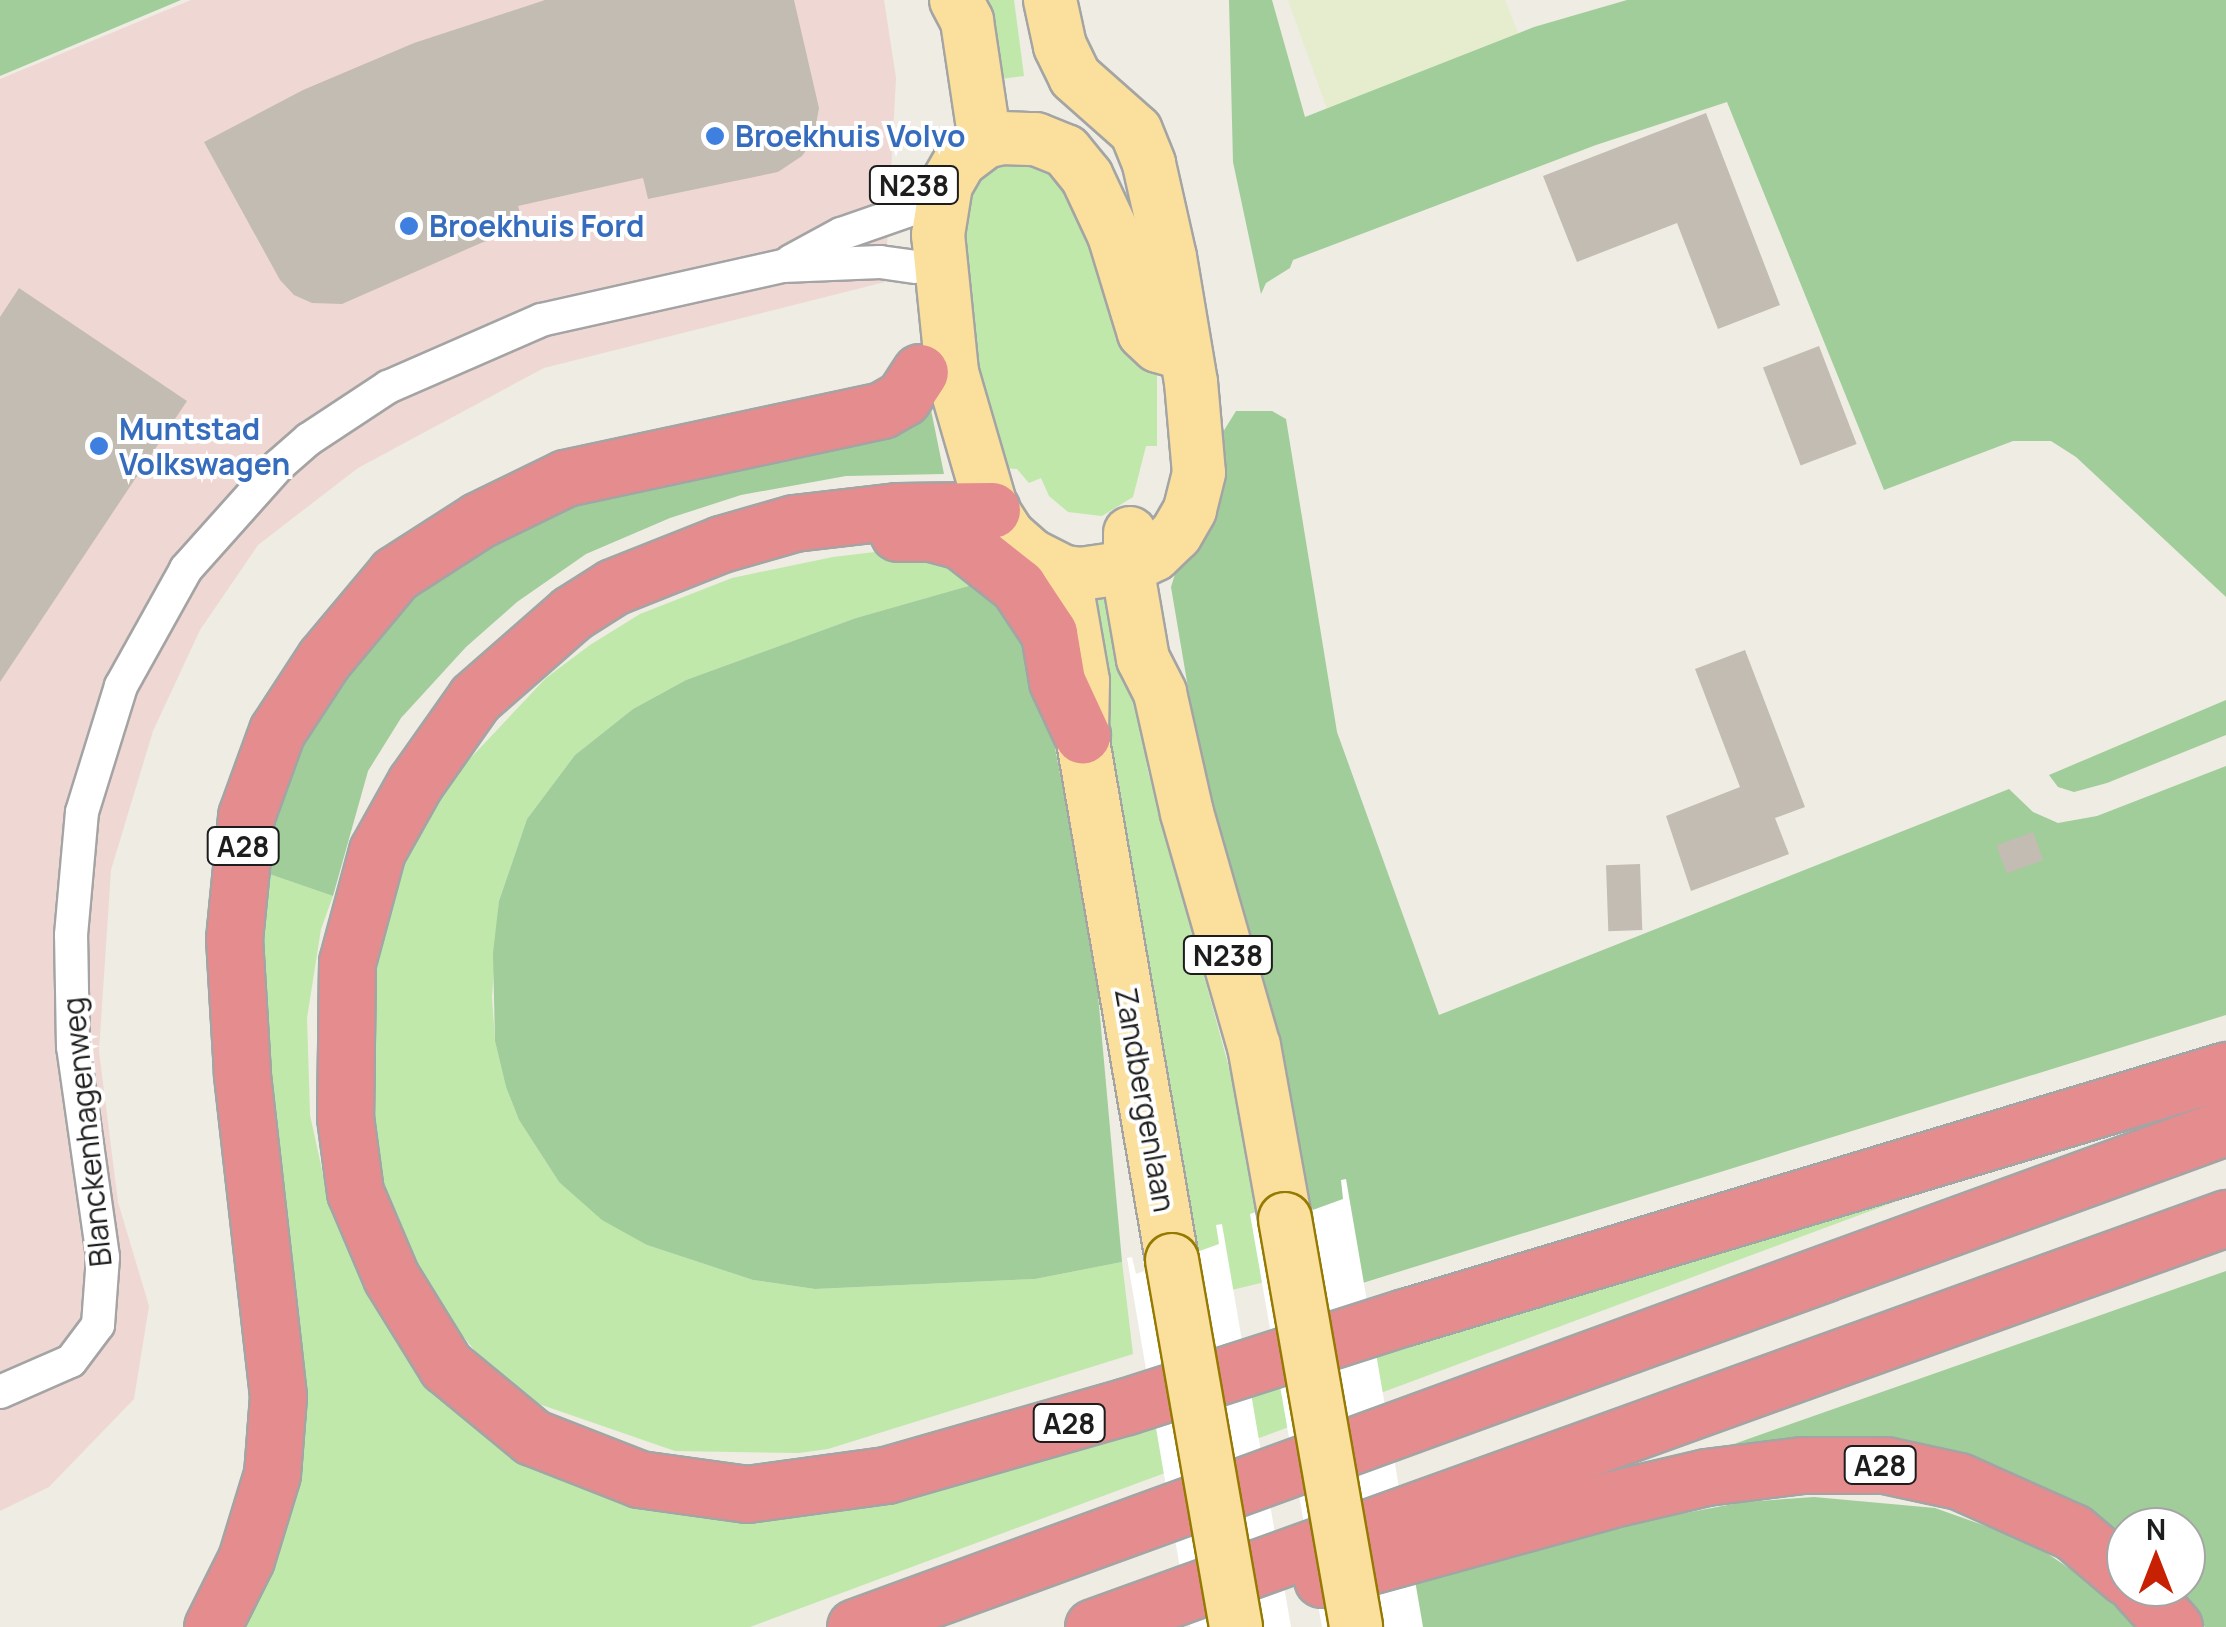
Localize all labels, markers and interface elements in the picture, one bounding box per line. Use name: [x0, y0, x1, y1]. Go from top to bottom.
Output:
place label: Broekhuis Volvo: [735, 118, 965, 154]
marker: Broekhuis Volvo: [704, 125, 726, 147]
road number: N238: [866, 162, 962, 208]
place label: Broekhuis Ford: [429, 208, 645, 244]
marker: Broekhuis Ford: [398, 215, 420, 237]
place label: Muntstad Volkswagen: [119, 411, 290, 482]
marker: Muntstad Volkswagen: [88, 435, 110, 457]
road number: A28: [206, 823, 280, 869]
road number: N238: [1180, 932, 1276, 978]
street label: Zandbergenlaan: [1108, 985, 1182, 1215]
street label: Blanckenhagenweg: [55, 995, 119, 1269]
road number: A28: [1032, 1400, 1106, 1446]
road number: A28: [1842, 1442, 1918, 1488]
north arrow: [2106, 1507, 2206, 1607]
text: N: [2146, 1510, 2166, 1548]

